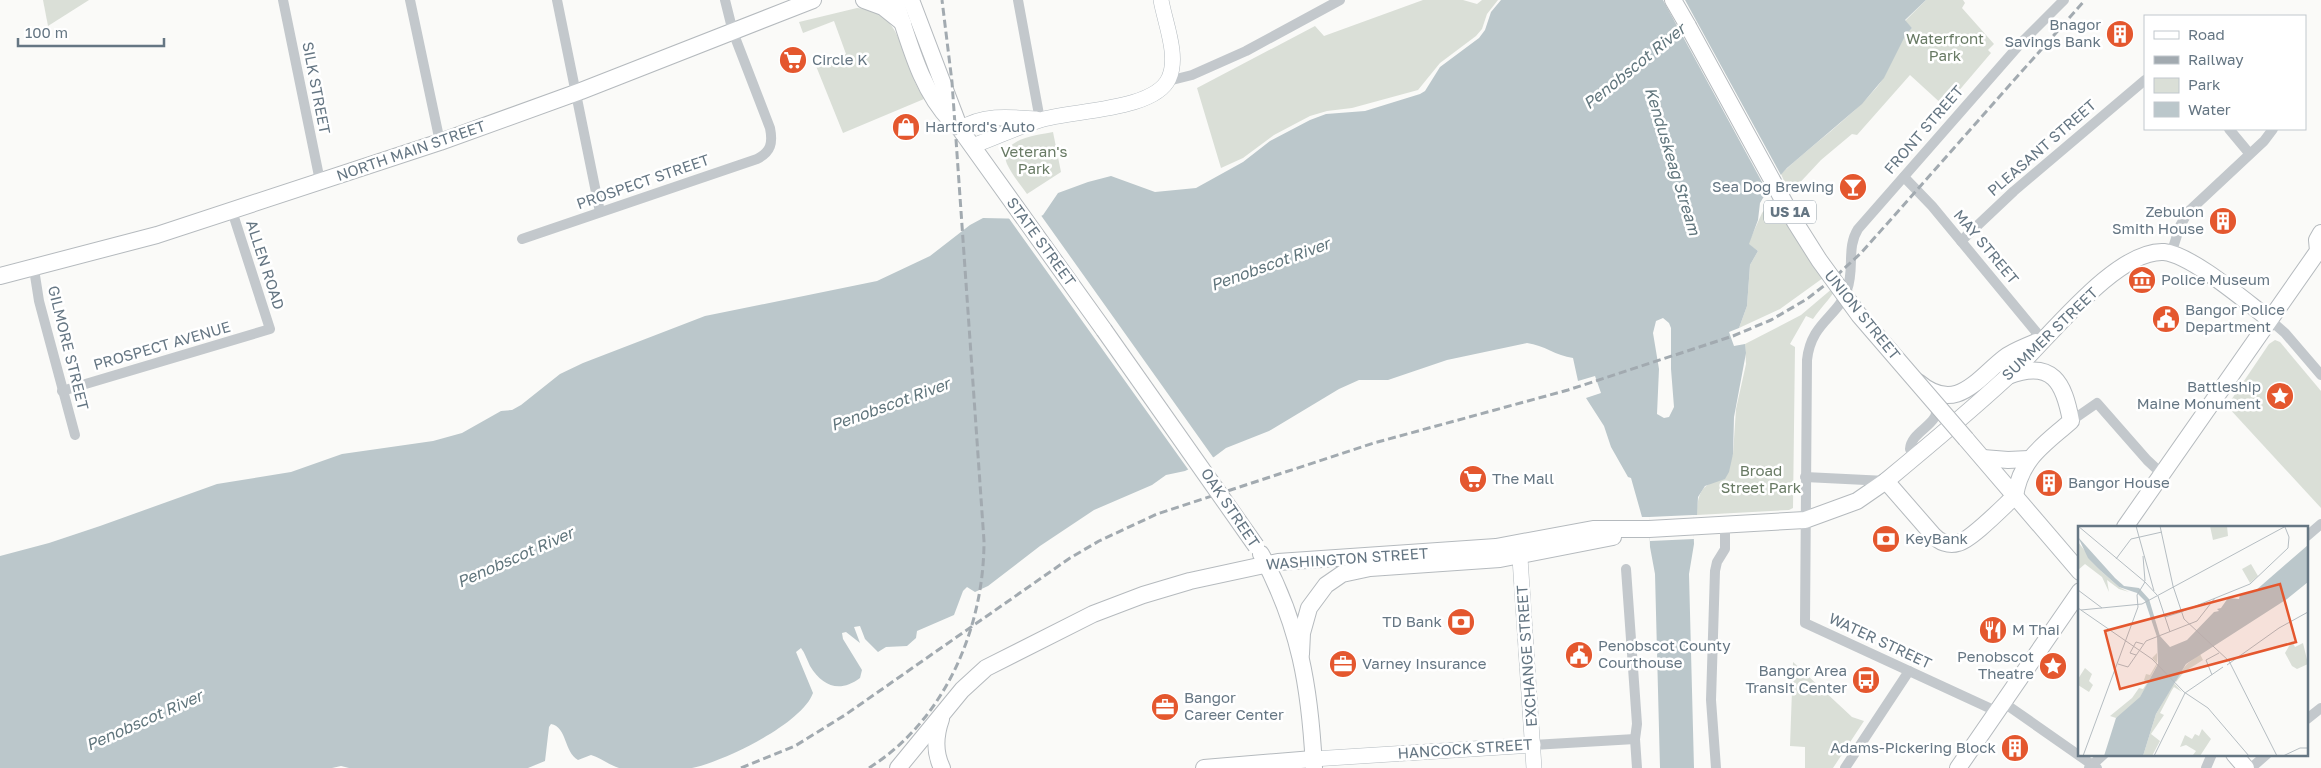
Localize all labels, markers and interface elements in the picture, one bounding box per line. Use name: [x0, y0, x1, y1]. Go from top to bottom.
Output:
scale bar: [18, 15, 164, 47]
place label: Bnagor Savings Bank: [2004, 15, 2102, 50]
legend: [2144, 15, 2306, 130]
water label: Penobscot River: [1579, 17, 1691, 113]
building icon: Bnagor Savings Bank: [2105, 19, 2135, 49]
text: 100 m: [25, 23, 68, 41]
text: Road: [2188, 25, 2225, 43]
park label: Waterfront Park: [1906, 29, 1984, 64]
street label: SILK STREET: [299, 40, 335, 136]
supermarket icon: Circle K: [778, 45, 808, 75]
place label: Circle K: [812, 50, 868, 68]
text: Railway: [2188, 50, 2244, 68]
text: Park: [2188, 75, 2221, 93]
street label: FRONT STREET: [1880, 81, 1967, 177]
water label: Kenduskeag Stream: [1641, 85, 1705, 238]
street label: PLEASANT STREET: [1983, 95, 2099, 199]
text: Water: [2188, 100, 2231, 118]
shop icon: Hartford's Auto: [891, 112, 921, 142]
street label: NORTH MAIN STREET: [334, 116, 488, 184]
place label: Hartford's Auto: [925, 117, 1035, 135]
park label: Veteran's Park: [1000, 142, 1068, 177]
street label: PROSPECT STREET: [574, 150, 711, 212]
bar icon: Sea Dog Brewing: [1838, 172, 1868, 202]
place label: Sea Dog Brewing: [1712, 177, 1834, 195]
street label: STATE STREET: [1004, 194, 1080, 289]
road number: US 1A: [1764, 200, 1816, 223]
place label: Zebulon Smith House: [2112, 202, 2204, 237]
street label: MAY STREET: [1950, 206, 2023, 287]
building icon: Zebulon Smith House: [2208, 206, 2238, 236]
street label: ALLEN ROAD: [243, 218, 289, 312]
water label: Penobscot River: [1208, 232, 1335, 295]
museum icon: Police Museum: [2127, 265, 2157, 295]
street label: UNION STREET: [1821, 266, 1904, 363]
place label: Police Museum: [2161, 270, 2270, 288]
street label: SUMMER STREET: [1998, 283, 2101, 384]
street label: GILMORE STREET: [45, 284, 93, 412]
place label: Bangor Police Department: [2185, 300, 2285, 335]
public building icon: Bangor Police Department: [2151, 304, 2181, 334]
street label: PROSPECT AVENUE: [91, 317, 232, 373]
water label: Penobscot River: [828, 372, 955, 435]
place label: Battleship Maine Monument: [2137, 377, 2261, 412]
place icon: Battleship Maine Monument: [2265, 381, 2295, 411]
park label: Broad Street Park: [1721, 461, 1802, 496]
street label: OAK STREET: [1198, 464, 1264, 550]
supermarket icon: The Mall: [1458, 464, 1488, 494]
building icon: Bangor House: [2034, 468, 2064, 498]
place label: The Mall: [1492, 469, 1554, 487]
place label: Bangor House: [2068, 473, 2170, 491]
water label: Penobscot River: [454, 521, 579, 592]
bank icon: KeyBank: [1871, 524, 1901, 554]
inset map: [2078, 526, 2308, 756]
place label: KeyBank: [1905, 529, 1969, 547]
street label: WASHINGTON STREET: [1265, 543, 1429, 573]
street label: EXCHANGE STREET: [1512, 585, 1540, 728]
bank icon: TD Bank: [1446, 607, 1476, 637]
street label: WATER STREET: [1826, 608, 1935, 672]
place label: TD Bank: [1382, 612, 1443, 630]
restaurant icon: M Thai: [1978, 615, 2008, 645]
place label: M Thai: [2012, 620, 2060, 638]
place label: Penobscot County Courthouse: [1598, 636, 1731, 671]
public building icon: Penobscot County Courthouse: [1564, 640, 1594, 670]
place label: Penobscot Theatre: [1957, 647, 2034, 682]
office icon: Varney Insurance: [1328, 649, 1358, 679]
place icon: Penobscot Theatre: [2038, 651, 2068, 681]
place label: Varney Insurance: [1362, 654, 1487, 672]
place label: Bangor Area Transit Center: [1745, 661, 1847, 696]
bus stop icon: Bangor Area Transit Center: [1851, 665, 1881, 695]
water label: Penobscot River: [83, 684, 208, 755]
place label: Bangor Career Center: [1184, 688, 1284, 723]
office icon: Bangor Career Center: [1150, 692, 1180, 722]
building icon: Adams-Pickering Block: [2000, 733, 2030, 763]
street label: HANCOCK STREET: [1397, 734, 1533, 762]
place label: Adams-Pickering Block: [1830, 738, 1997, 756]

